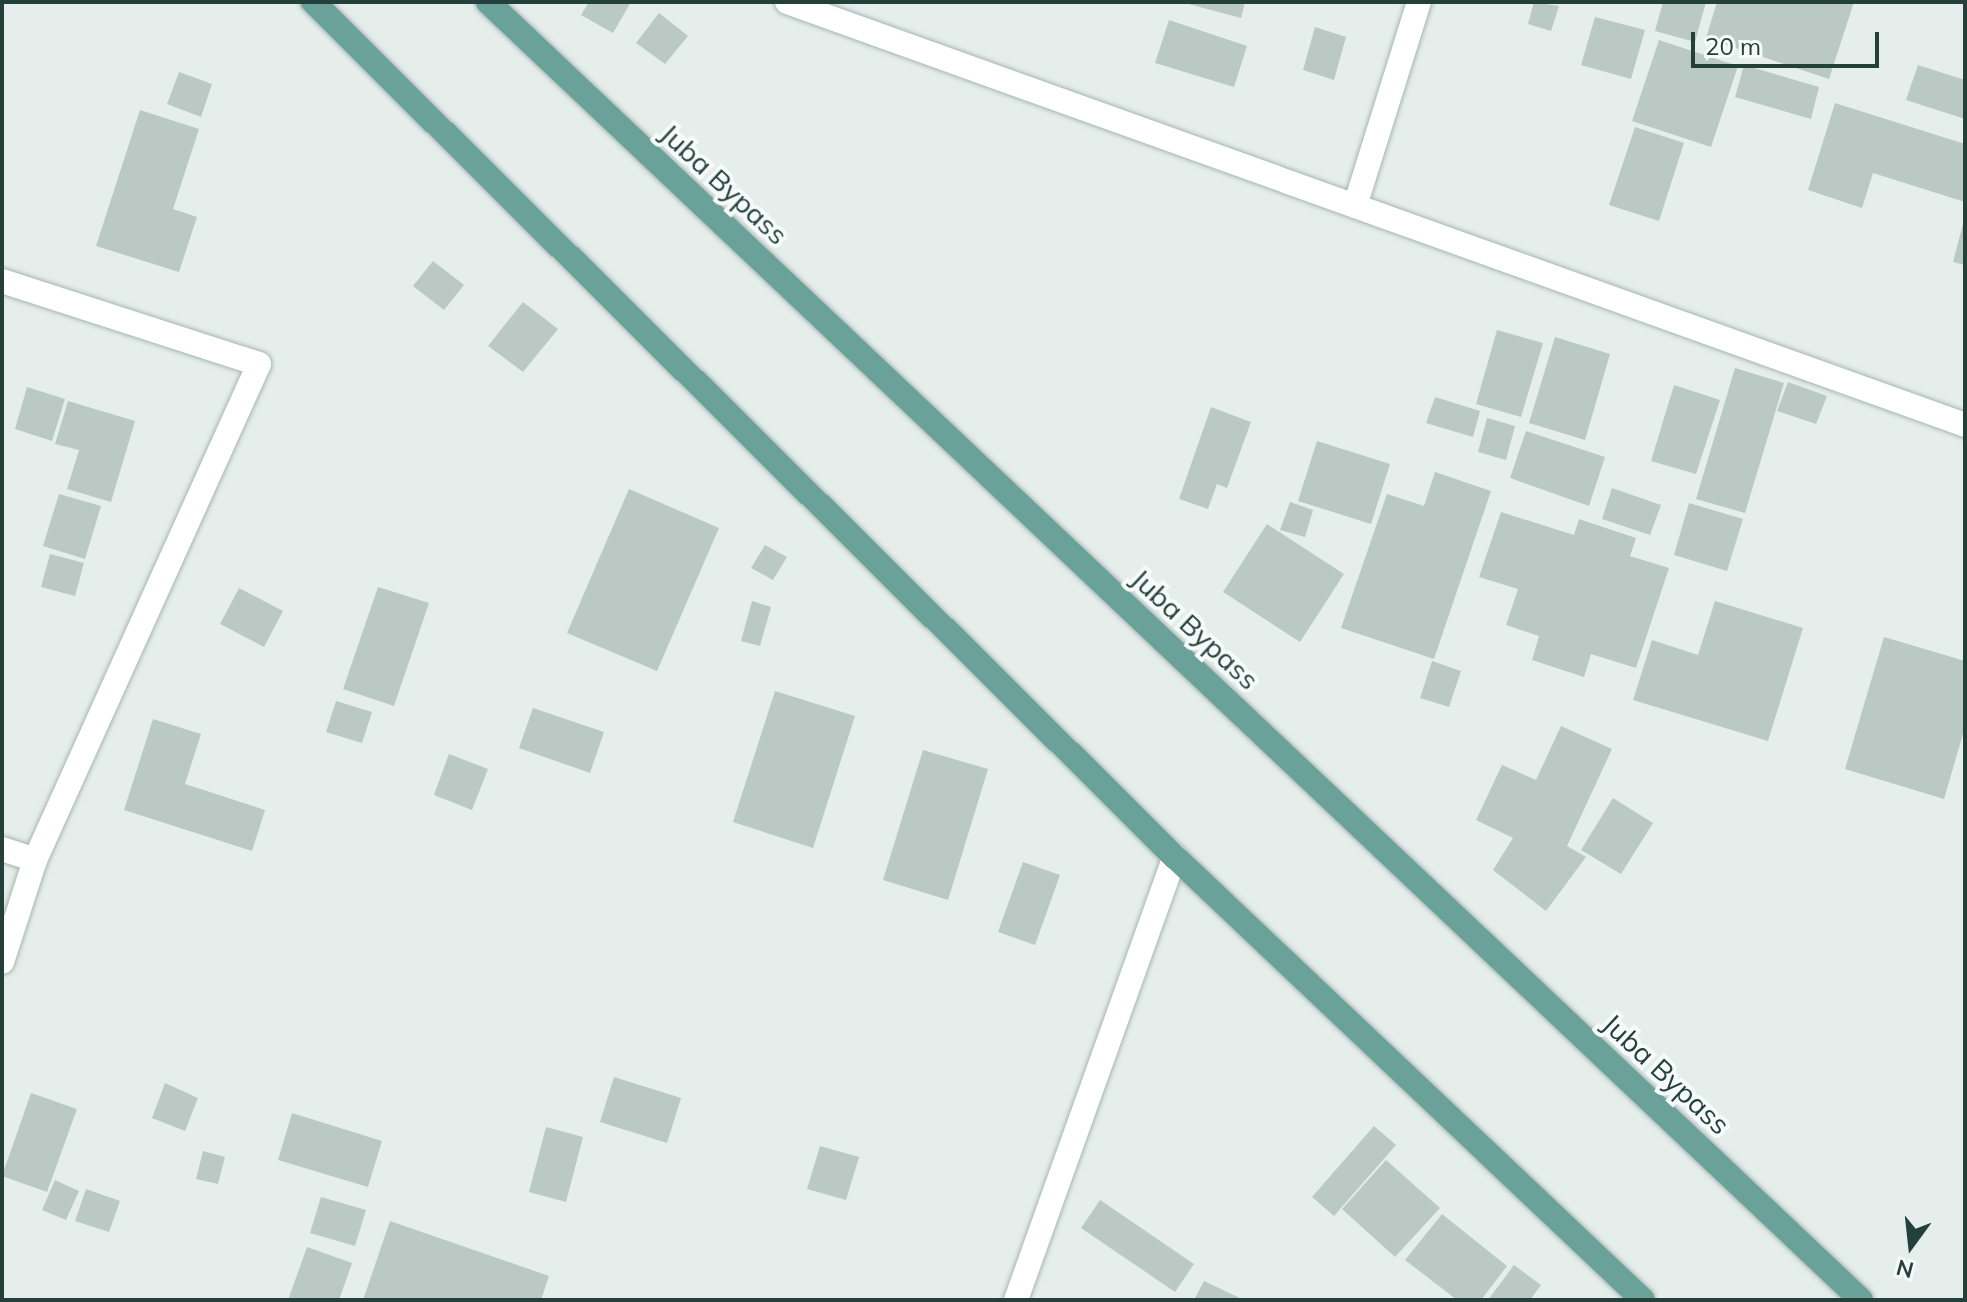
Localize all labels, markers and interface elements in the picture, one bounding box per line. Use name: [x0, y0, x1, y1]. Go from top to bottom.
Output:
scale bar: [1695, 16, 1883, 66]
text: 20 m: [1705, 31, 1761, 61]
street label: Juba Bypass: [653, 117, 795, 251]
street label: Juba Bypass: [1124, 562, 1266, 696]
street label: Juba Bypass: [1595, 1007, 1737, 1141]
north arrow: [1871, 1206, 1951, 1286]
text: N: [1893, 1254, 1916, 1285]

